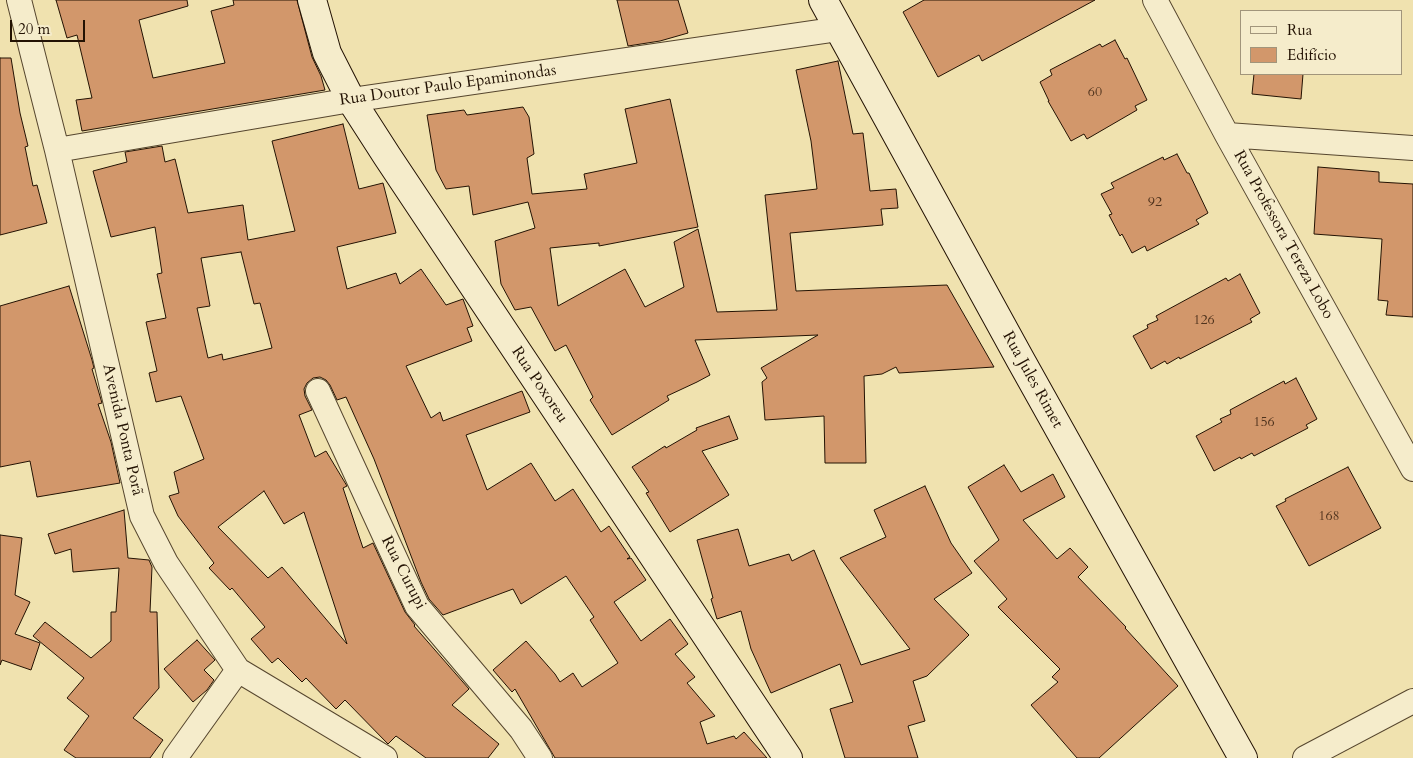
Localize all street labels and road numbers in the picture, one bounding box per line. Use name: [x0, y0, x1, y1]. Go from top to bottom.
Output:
street label: Rua Doutor Paulo Epaminondas: [338, 61, 558, 111]
street label: Rua Professora Tereza Lobo: [1229, 147, 1337, 323]
street label: Rua Jules Rimet: [997, 328, 1067, 432]
street label: Rua Poxoreu: [507, 343, 571, 427]
street label: Avenida Ponta Porã: [98, 362, 146, 498]
street label: Rua Curupi: [376, 533, 430, 613]

